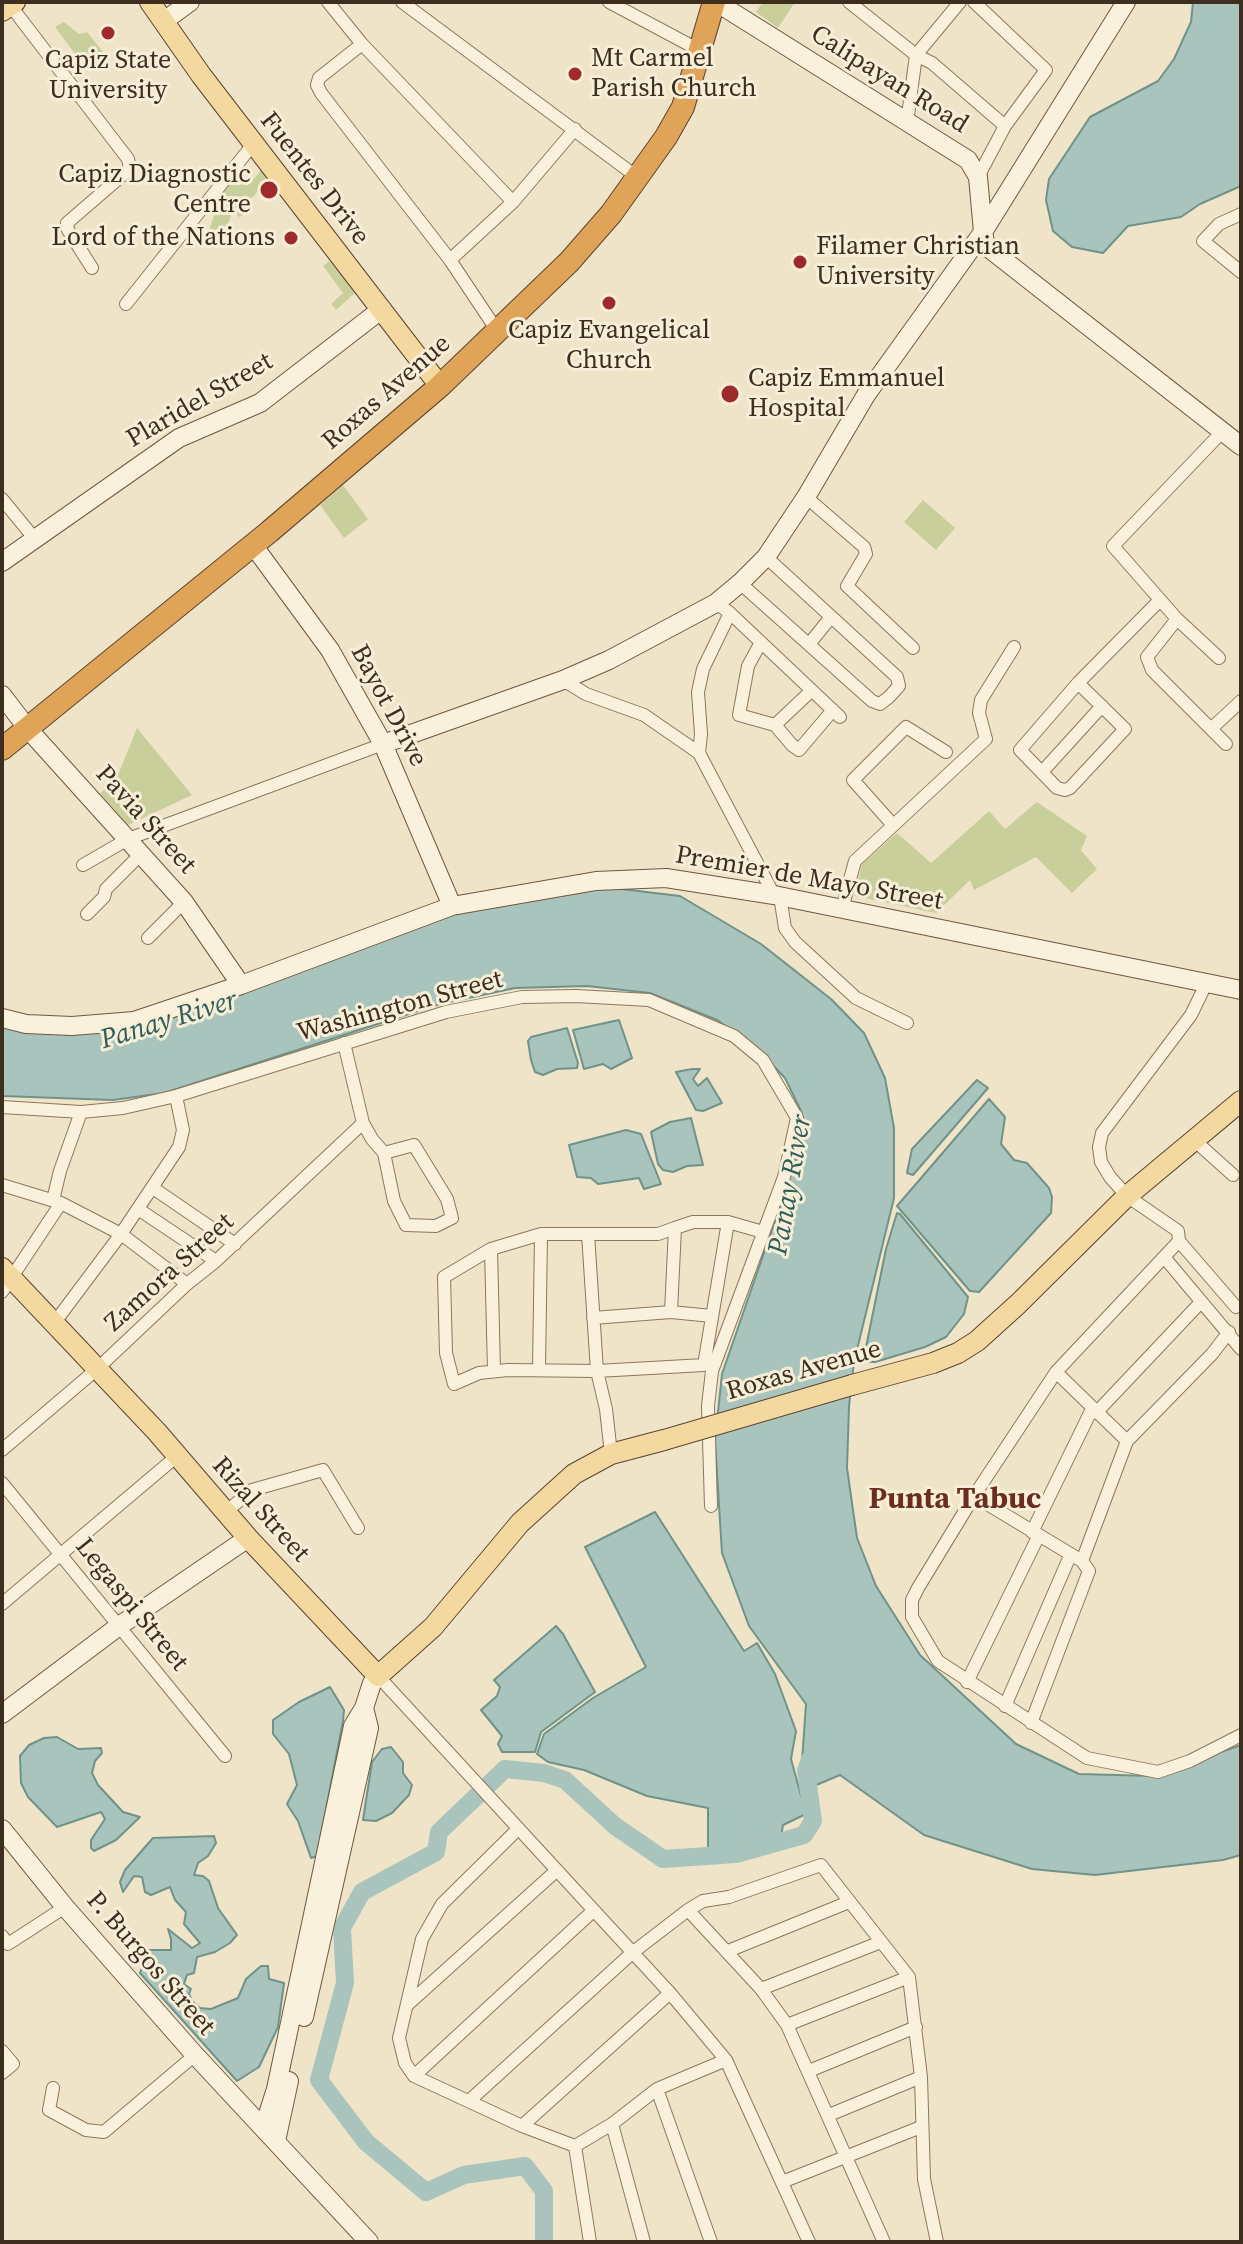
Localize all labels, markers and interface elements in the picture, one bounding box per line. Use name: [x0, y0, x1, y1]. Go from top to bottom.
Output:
street label: Calipayan Road: [805, 19, 973, 141]
marker: Capiz State University: [99, 24, 117, 42]
place label: Mt Carmel Parish Church: [591, 43, 757, 104]
place label: Capiz State University: [45, 45, 171, 106]
marker: Mt Carmel Parish Church: [566, 65, 584, 83]
street label: Fuentes Drive: [252, 106, 376, 252]
place label: Capiz Diagnostic Centre: [58, 159, 251, 220]
marker: Capiz Diagnostic Centre: [258, 179, 280, 201]
place label: Lord of the Nations: [51, 222, 275, 254]
marker: Lord of the Nations: [282, 229, 300, 247]
place label: Filamer Christian University: [816, 231, 1020, 292]
marker: Filamer Christian University: [791, 253, 809, 271]
marker: Capiz Evangelical Church: [600, 294, 618, 312]
place label: Capiz Evangelical Church: [508, 315, 710, 376]
street label: Roxas Avenue: [317, 329, 457, 457]
street label: Plaridel Street: [121, 347, 279, 455]
place label: Capiz Emmanuel Hospital: [748, 363, 945, 424]
marker: Capiz Emmanuel Hospital: [719, 383, 741, 405]
street label: Bayot Drive: [343, 640, 433, 772]
street label: Pavia Street: [88, 759, 202, 881]
street label: Premier de Mayo Street: [673, 840, 945, 918]
street label: Washington Street: [294, 965, 506, 1049]
water label: Panay River: [96, 984, 242, 1058]
water label: Panay River: [762, 1112, 820, 1258]
street label: Zamora Street: [99, 1207, 241, 1339]
street label: Roxas Avenue: [723, 1334, 885, 1408]
street label: Rizal Street: [205, 1451, 315, 1569]
district label: Punta Tabuc: [869, 1482, 1041, 1518]
street label: Legaspi Street: [68, 1532, 194, 1678]
street label: P. Burgos Street: [79, 1886, 221, 2042]

